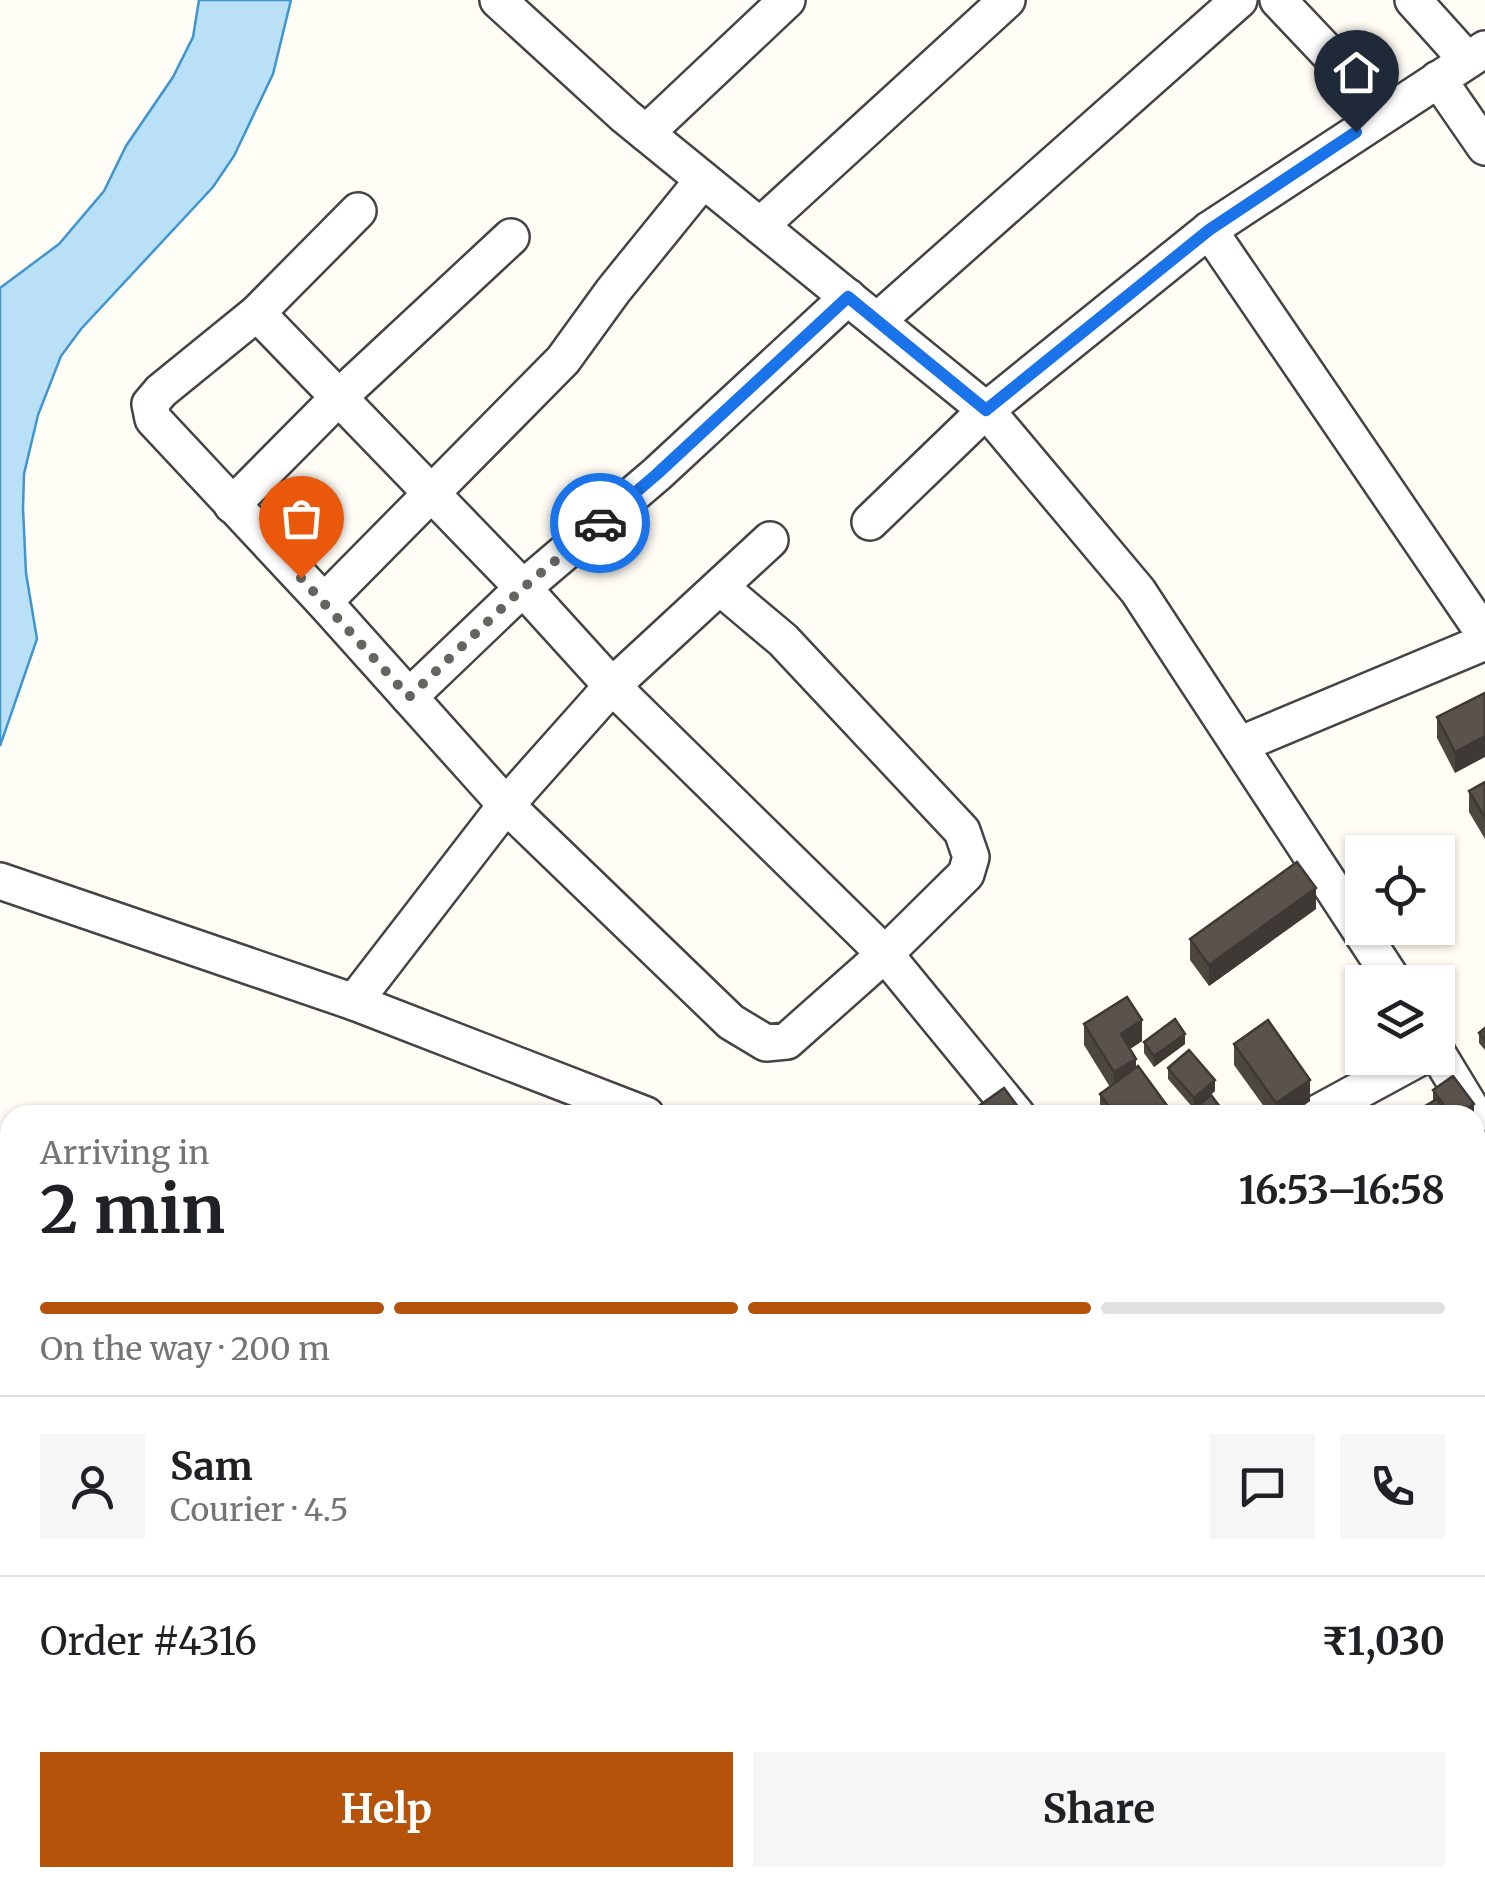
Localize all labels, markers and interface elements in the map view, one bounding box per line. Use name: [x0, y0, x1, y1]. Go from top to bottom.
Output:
pin: [1314, 30, 1399, 133]
icon: home: [1329, 45, 1384, 100]
courier: [550, 473, 650, 573]
pin: [259, 476, 344, 579]
icon: bag: [274, 491, 329, 546]
icon: car: [573, 496, 628, 551]
map controls: [1345, 835, 1455, 1075]
button: locate: [1345, 835, 1455, 945]
button: layers: [1345, 965, 1455, 1075]
text: Arriving in: [40, 1133, 209, 1173]
text: 16:53–16:58: [1239, 1167, 1445, 1214]
text: 2 min: [40, 1169, 225, 1251]
text: On the way · 200 m: [40, 1329, 330, 1369]
button: person: [40, 1434, 145, 1539]
button: chat: [1210, 1434, 1315, 1539]
button: phone: [1340, 1434, 1445, 1539]
text: Sam: [170, 1443, 253, 1490]
text: Courier · 4.5: [170, 1490, 348, 1530]
text: Order #4316: [40, 1618, 257, 1665]
text: ₹1,030: [1321, 1618, 1445, 1665]
button: Help: [40, 1752, 733, 1867]
button: Share: [753, 1752, 1445, 1867]

